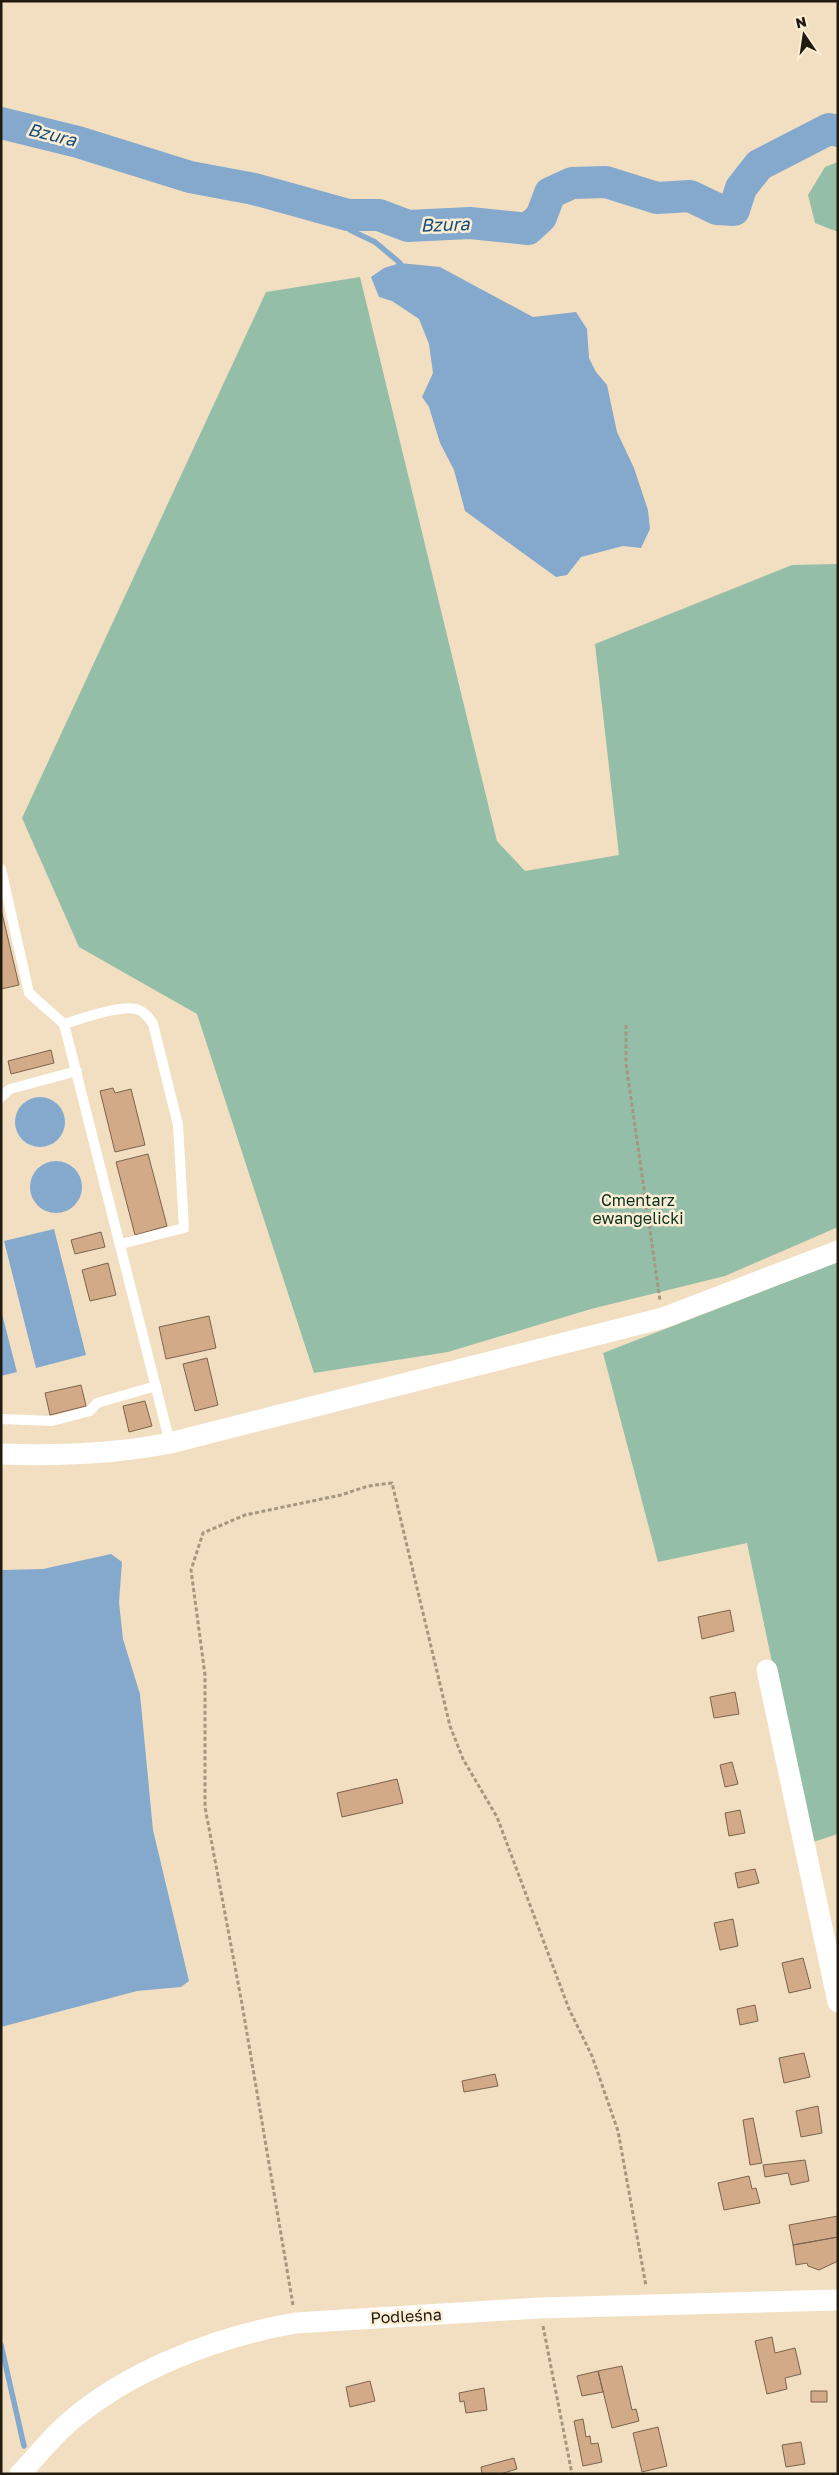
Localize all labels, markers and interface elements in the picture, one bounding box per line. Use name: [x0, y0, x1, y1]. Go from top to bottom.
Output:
north arrow: [779, 10, 829, 60]
text: N: [794, 12, 808, 31]
water label: Bzura: [26, 117, 79, 151]
water label: Bzura: [420, 212, 471, 236]
park label: Cmentarz ewangelicki: [592, 1190, 684, 1228]
street label: Podleśna: [370, 2304, 442, 2328]

